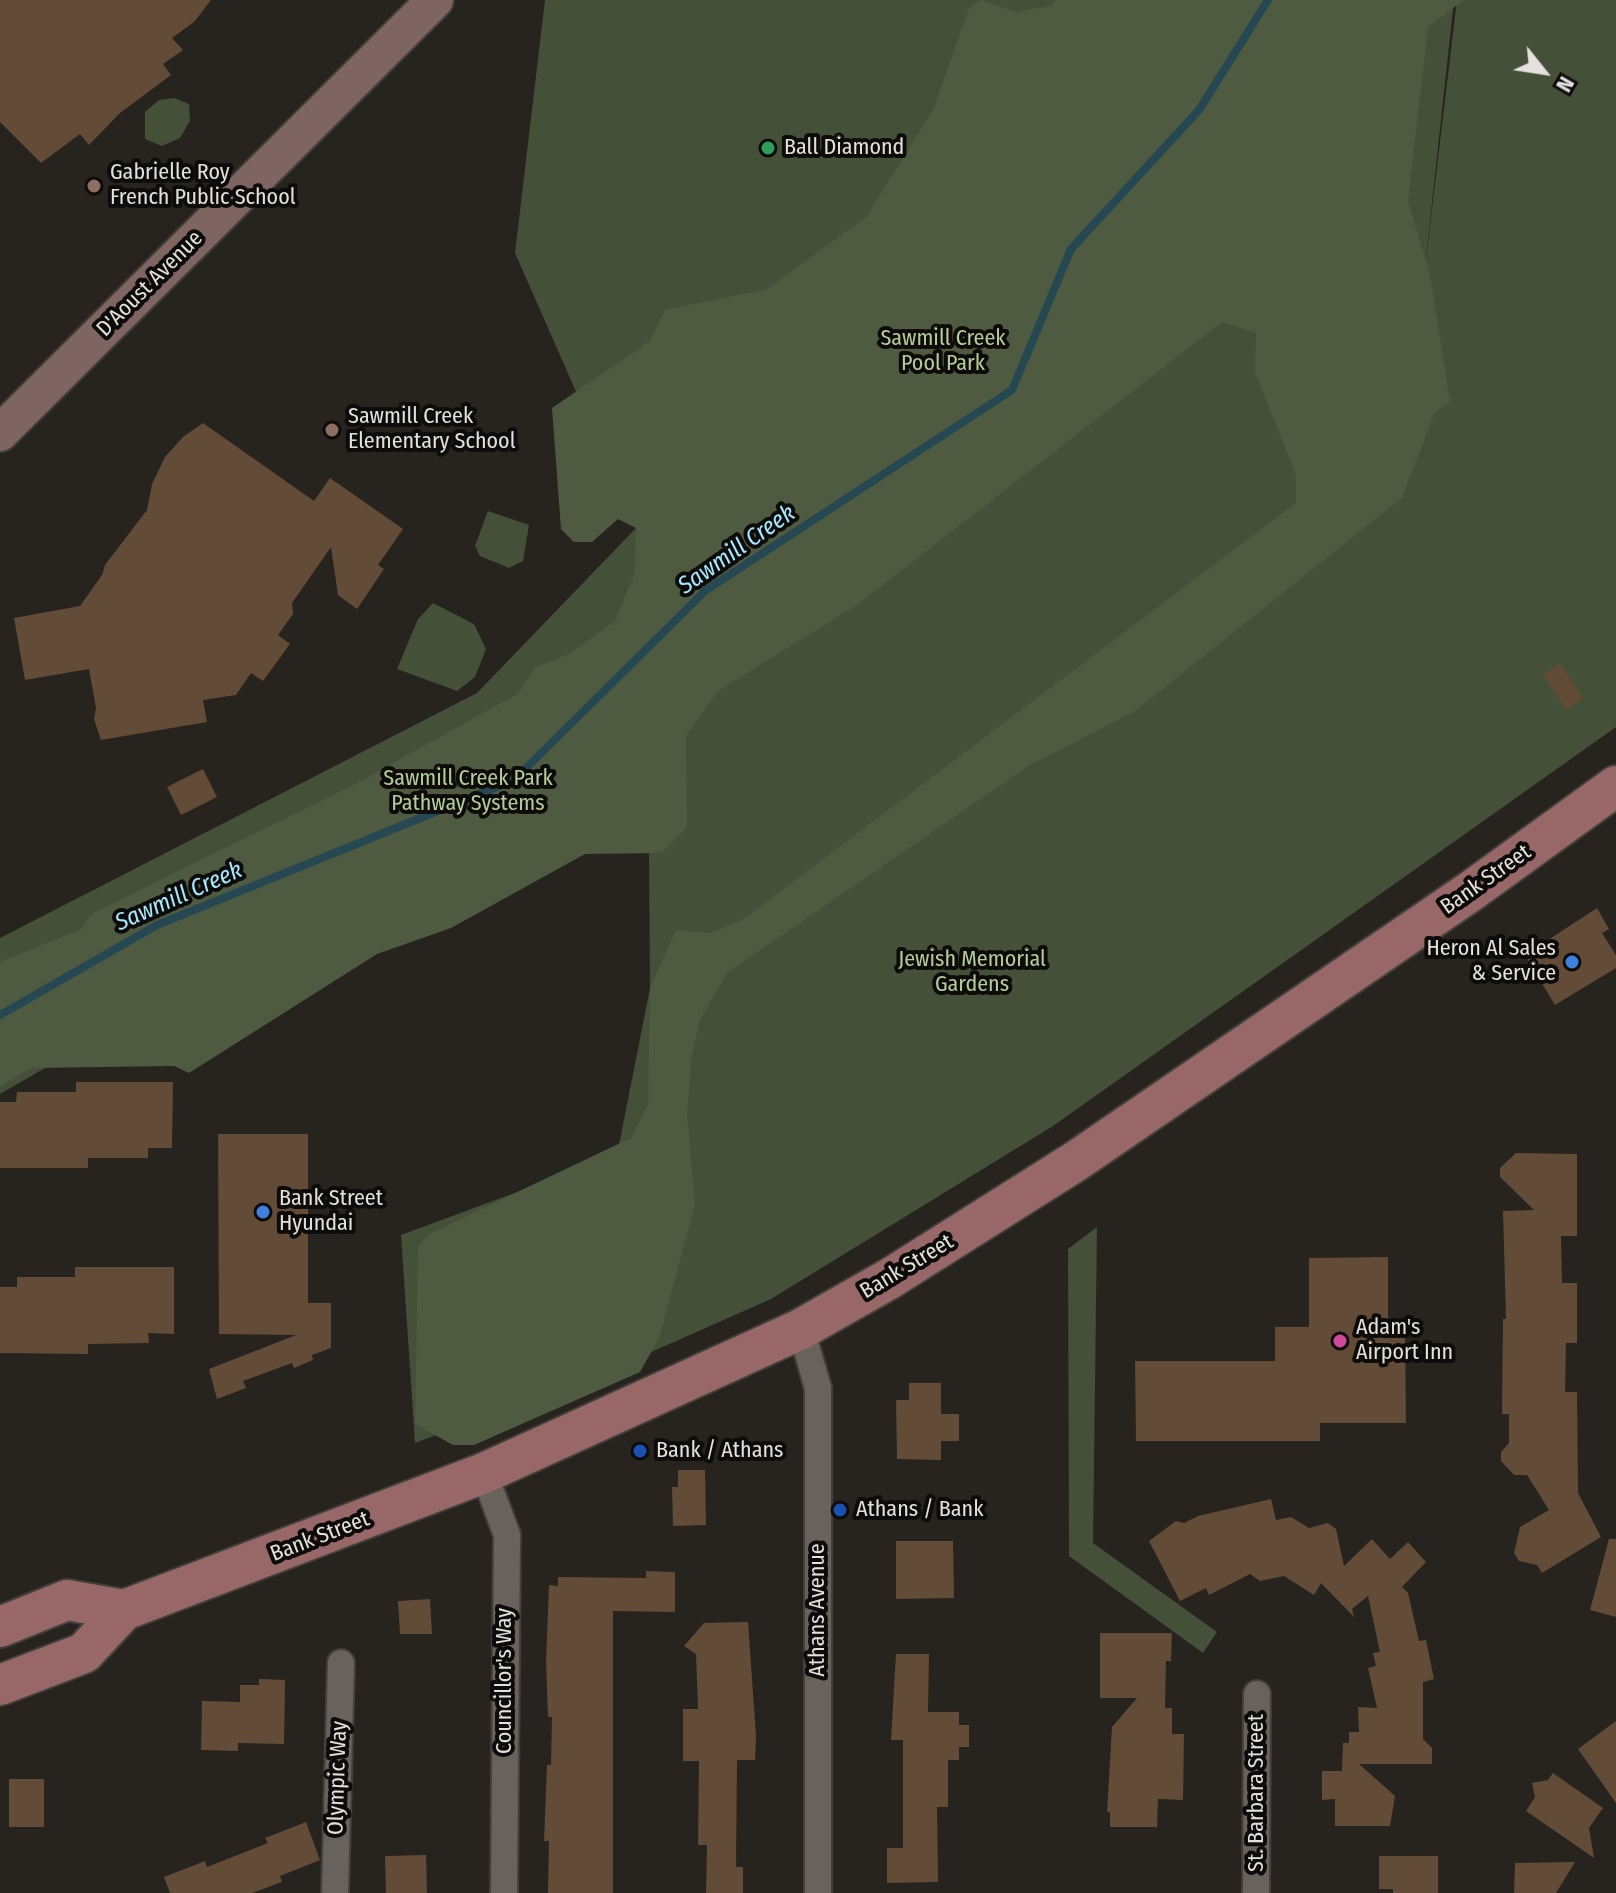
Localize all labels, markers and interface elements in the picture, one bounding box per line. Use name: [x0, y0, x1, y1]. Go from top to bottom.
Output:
north arrow: [1504, 32, 1584, 112]
text: N: [1550, 72, 1580, 97]
place label: Ball Diamond: [784, 135, 904, 161]
marker: Ball Diamond: [759, 139, 777, 157]
place label: Gabrielle Roy French Public School: [110, 160, 296, 212]
marker: Gabrielle Roy French Public School: [85, 177, 103, 195]
street label: D'Aoust Avenue: [91, 225, 209, 343]
park label: Sawmill Creek Pool Park: [880, 326, 1006, 378]
place label: Sawmill Creek Elementary School: [348, 404, 515, 456]
marker: Sawmill Creek Elementary School: [323, 421, 341, 439]
water label: Sawmill Creek: [673, 499, 801, 601]
park label: Sawmill Creek Park Pathway Systems: [383, 766, 553, 818]
street label: Bank Street: [1436, 839, 1536, 921]
water label: Sawmill Creek: [111, 856, 247, 938]
place label: Heron Al Sales & Service: [1426, 936, 1556, 988]
park label: Jewish Memorial Gardens: [898, 947, 1046, 998]
marker: Heron Al Sales & Service: [1563, 953, 1581, 971]
place label: Bank Street Hyundai: [279, 1186, 383, 1238]
marker: Bank Street Hyundai: [254, 1203, 272, 1221]
street label: Bank Street: [856, 1229, 958, 1305]
place label: Adam's Airport Inn: [1356, 1315, 1453, 1366]
marker: Adam's Airport Inn: [1331, 1332, 1349, 1350]
place label: Bank / Athans: [656, 1438, 783, 1464]
marker: Bank / Athans: [631, 1442, 649, 1460]
place label: Athans / Bank: [856, 1497, 983, 1523]
marker: Athans / Bank: [831, 1501, 849, 1519]
street label: Bank Street: [267, 1506, 373, 1568]
street label: Athans Avenue: [805, 1543, 831, 1677]
street label: Councillor's Way: [492, 1608, 518, 1754]
street label: St. Barbara Street: [1244, 1714, 1270, 1872]
street label: Olympic Way: [323, 1721, 353, 1835]

